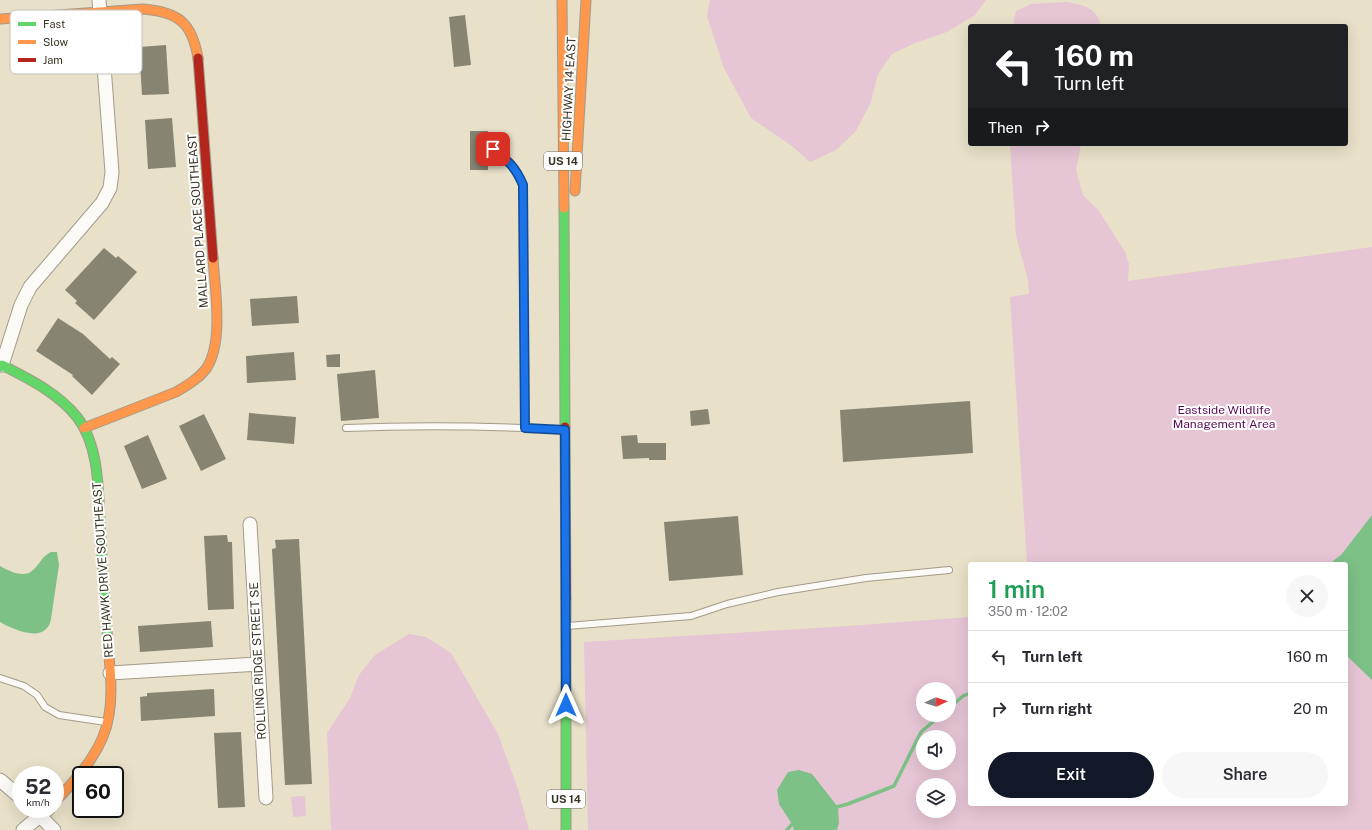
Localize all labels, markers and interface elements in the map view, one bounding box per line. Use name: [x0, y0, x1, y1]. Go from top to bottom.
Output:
legend: [10, 10, 142, 74]
text: Fast: [43, 18, 65, 30]
text: Slow: [43, 36, 69, 48]
street label: HIGHWAY 14 EAST: [559, 37, 579, 141]
text: 160 m: [1054, 39, 1134, 72]
icon: left: [988, 40, 1040, 92]
text: Jam: [43, 54, 63, 66]
text: Turn left: [1054, 73, 1124, 94]
icon: right: [1031, 116, 1053, 138]
text: Then: [988, 119, 1023, 136]
pin: [476, 132, 510, 166]
street label: MALLARD PLACE SOUTHEAST: [185, 133, 211, 309]
icon: arrive: [482, 138, 504, 160]
road number: US 14: [544, 152, 582, 170]
park label: Eastside Wildlife Management Area: [1173, 403, 1275, 431]
street label: RED HAWK DRIVE SOUTHEAST: [90, 482, 116, 658]
text: 1 min: [988, 575, 1045, 603]
button: close: [1286, 575, 1328, 617]
street label: ROLLING RIDGE STREET SE: [247, 582, 269, 740]
text: 350 m · 12:02: [988, 604, 1068, 619]
icon: left: [988, 646, 1010, 668]
text: Turn left: [1022, 648, 1083, 665]
text: 160 m: [1287, 648, 1328, 665]
north arrow: [916, 682, 956, 722]
map controls: [916, 682, 956, 818]
position arrow: [545, 684, 587, 726]
icon: right: [988, 698, 1010, 720]
text: Turn right: [1022, 700, 1092, 717]
text: 20 m: [1293, 700, 1328, 717]
button: sound: [916, 730, 956, 770]
button: Exit: [988, 752, 1154, 798]
button: Share: [1162, 752, 1328, 798]
speed limit sign: 60: [72, 766, 124, 818]
text: 52: [25, 775, 51, 799]
button: layers: [916, 778, 956, 818]
road number: US 14: [547, 790, 585, 808]
text: km/h: [26, 796, 50, 808]

